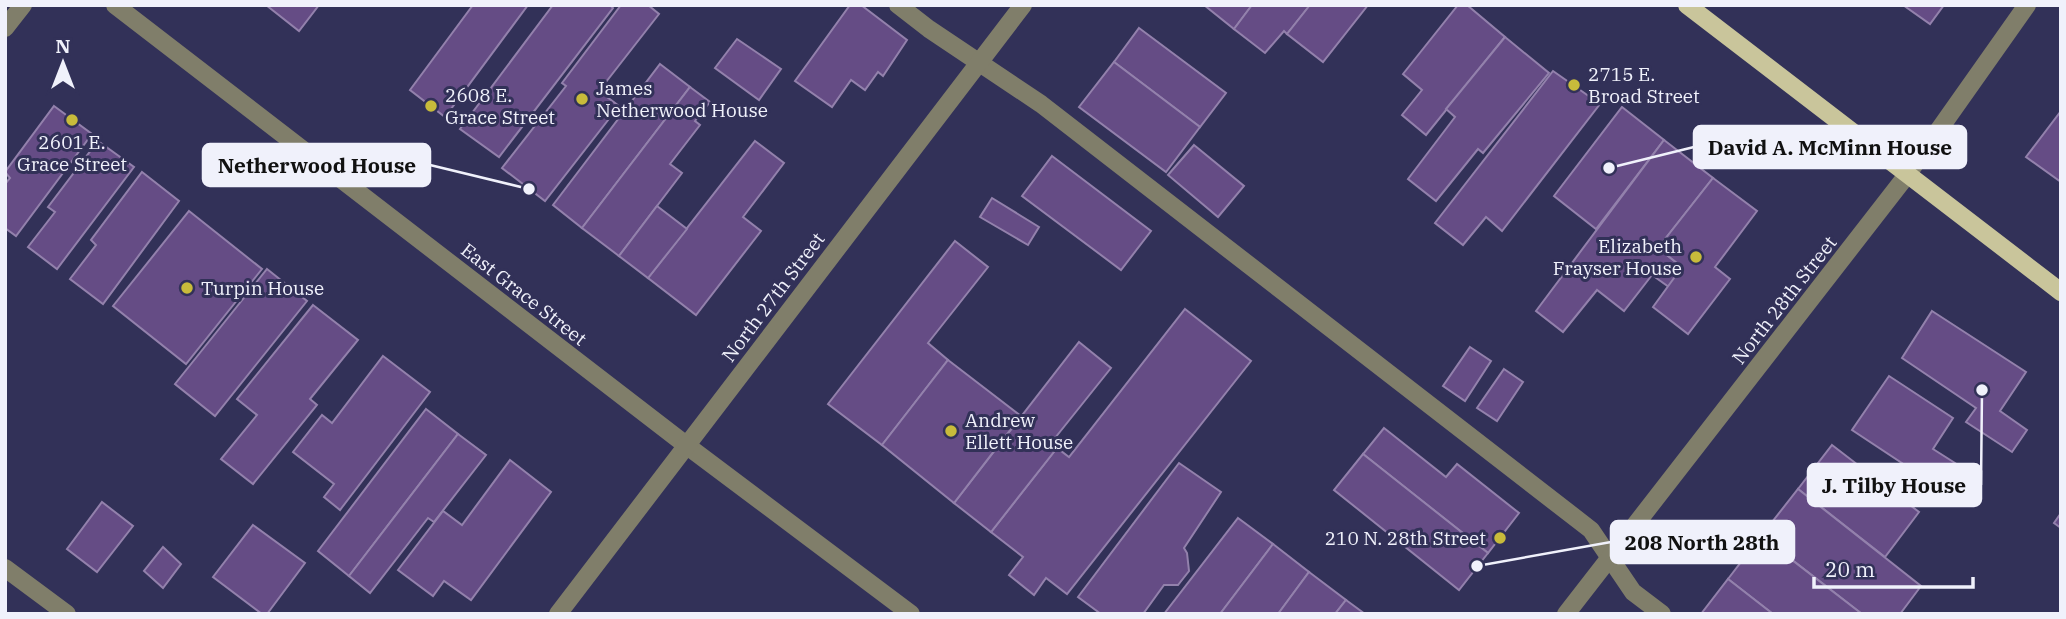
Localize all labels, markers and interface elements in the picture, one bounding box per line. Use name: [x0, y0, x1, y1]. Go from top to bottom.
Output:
north arrow: [28, 28, 98, 98]
text: N: [55, 34, 71, 58]
place label: 2715 E. Broad Street: [1588, 62, 1700, 108]
place label: James Netherwood House: [596, 76, 768, 122]
marker: 2715 E. Broad Street: [1566, 77, 1582, 93]
place label: 2608 E. Grace Street: [445, 83, 555, 129]
marker: James Netherwood House: [574, 91, 590, 107]
marker: 2608 E. Grace Street: [423, 98, 439, 114]
marker: 2601 E. Grace Street: [64, 112, 80, 128]
callout: David A. McMinn House: [1694, 126, 1966, 168]
place label: 2601 E. Grace Street: [17, 130, 127, 176]
text: David A. McMinn House: [1708, 133, 1952, 161]
callout: Netherwood House: [203, 144, 430, 186]
text: Netherwood House: [218, 151, 416, 179]
street label: North 27th Street: [716, 227, 830, 367]
street label: North 28th Street: [1726, 231, 1842, 369]
place label: Elizabeth Frayser House: [1553, 234, 1682, 280]
street label: East Grace Street: [456, 237, 592, 351]
marker: Elizabeth Frayser House: [1688, 249, 1704, 265]
place label: Turpin House: [201, 276, 324, 300]
marker: Turpin House: [179, 280, 195, 296]
place label: Andrew Ellett House: [965, 408, 1073, 454]
marker: Andrew Ellett House: [943, 423, 959, 439]
callout: J. Tilby House: [1808, 464, 1981, 506]
text: J. Tilby House: [1822, 471, 1966, 499]
callout: 208 North 28th: [1611, 521, 1794, 563]
place label: 210 N. 28th Street: [1325, 526, 1486, 550]
text: 208 North 28th: [1625, 528, 1780, 556]
marker: 210 N. 28th Street: [1492, 530, 1508, 546]
scale bar: [1814, 546, 1973, 590]
text: 20 m: [1825, 555, 1875, 583]

